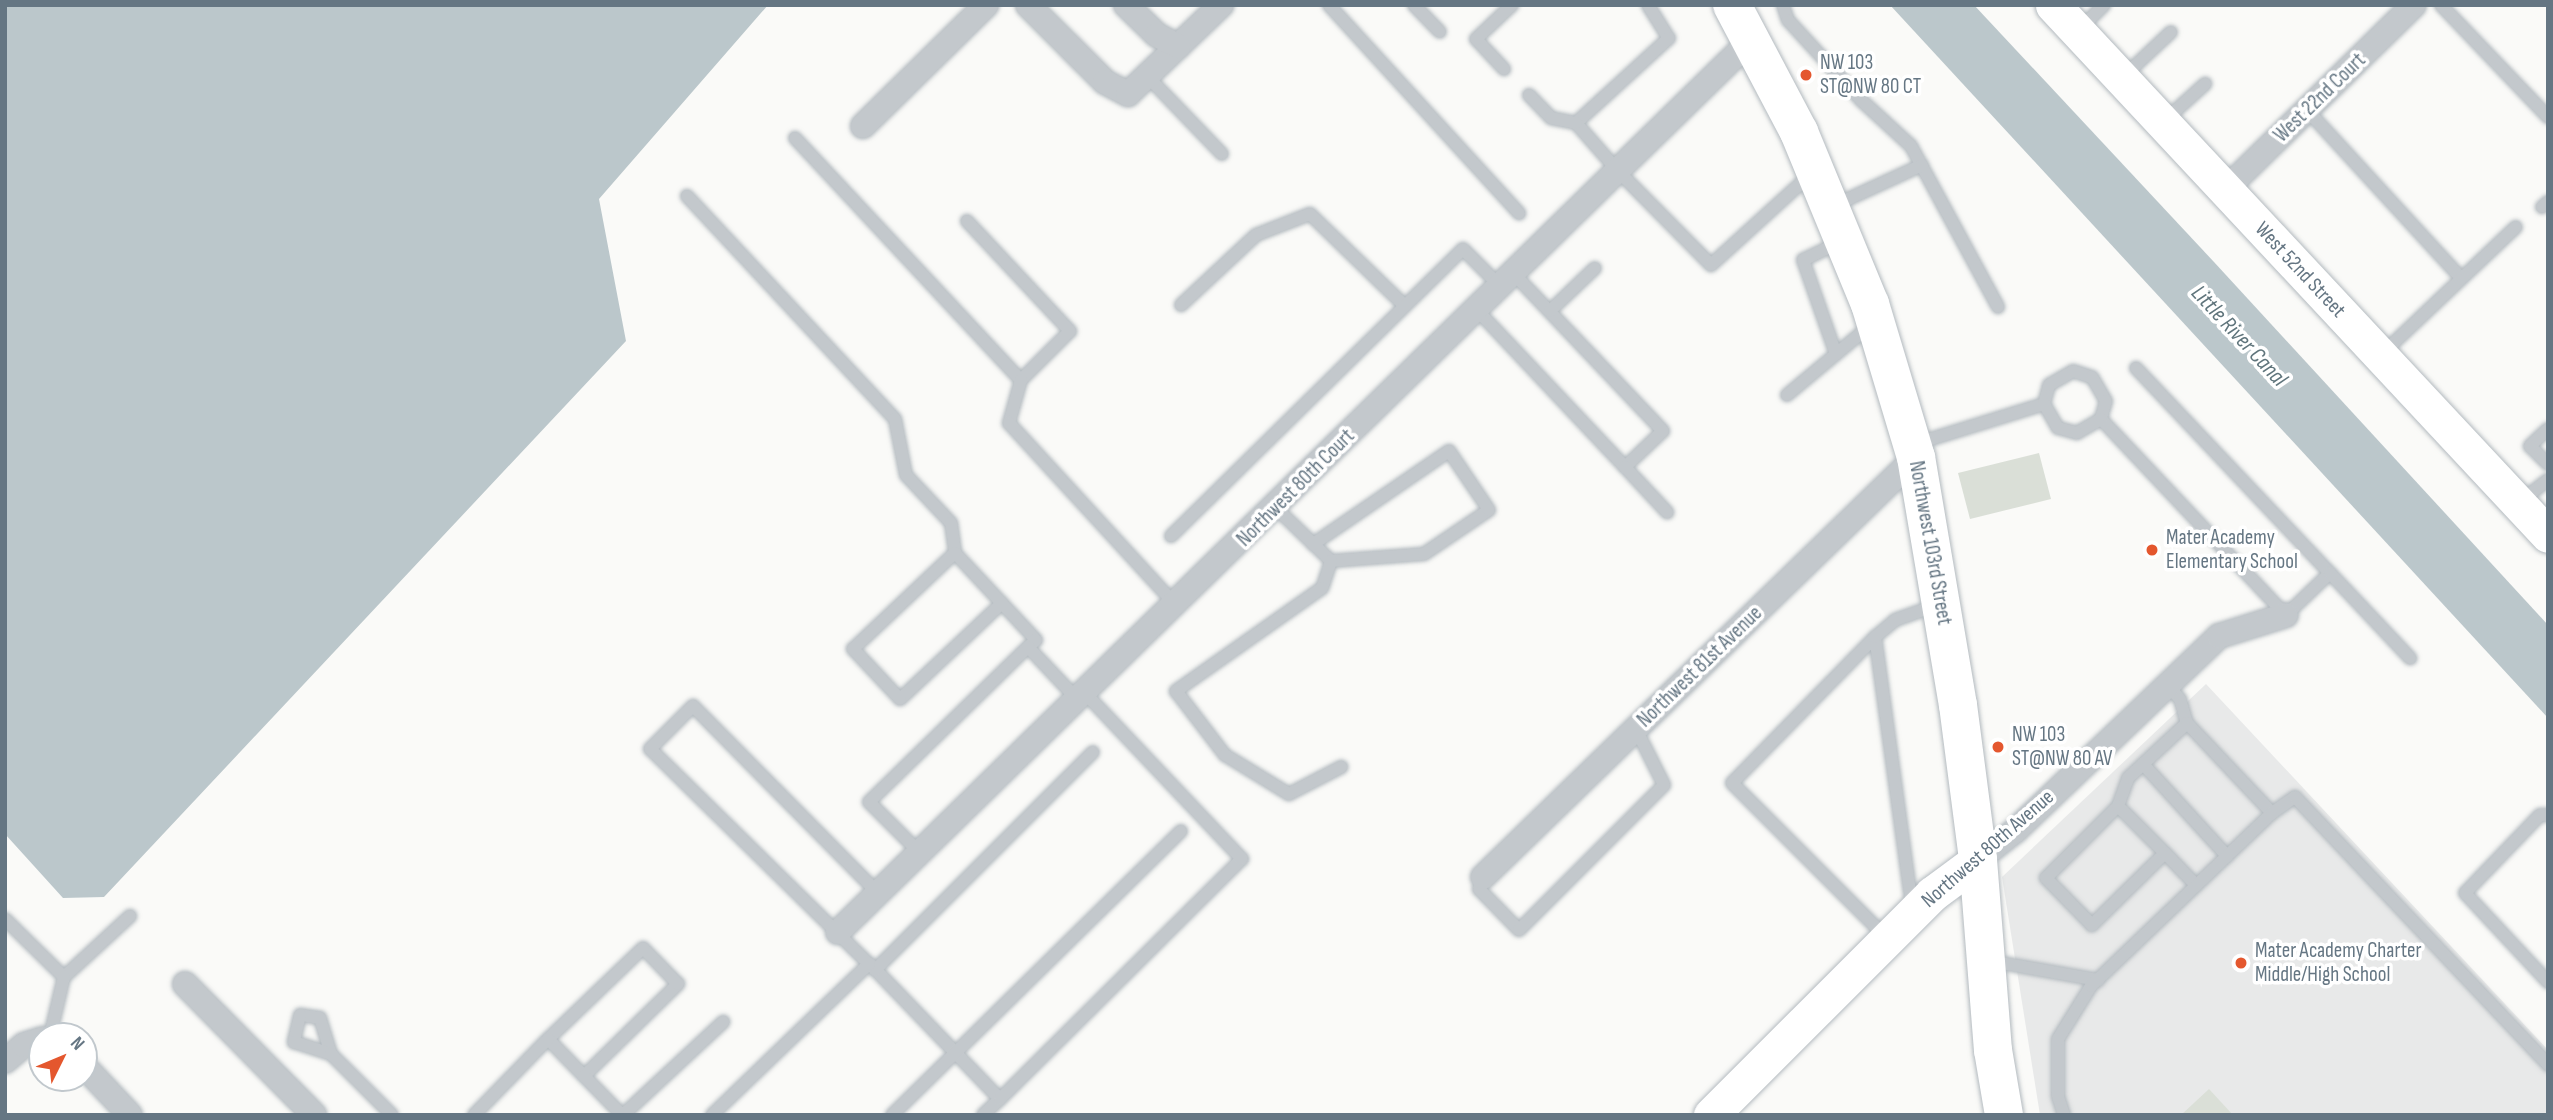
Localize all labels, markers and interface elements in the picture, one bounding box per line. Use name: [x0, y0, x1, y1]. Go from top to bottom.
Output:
street label: West 22nd Court: [2269, 48, 2371, 148]
place label: NW 103 ST@NW 80 CT: [1820, 50, 1921, 100]
marker: NW 103 ST@NW 80 CT: [1798, 67, 1814, 83]
street label: West 52nd Street: [2249, 217, 2351, 323]
water label: Little River Canal: [2185, 280, 2293, 392]
street label: Northwest 80th Court: [1232, 424, 1360, 552]
street label: Northwest 103rd Street: [1903, 459, 1957, 627]
place label: Mater Academy Elementary School: [2166, 525, 2298, 575]
marker: Mater Academy Elementary School: [2144, 542, 2160, 558]
street label: Northwest 81st Avenue: [1632, 601, 1768, 733]
place label: NW 103 ST@NW 80 AV: [2012, 722, 2113, 772]
marker: NW 103 ST@NW 80 AV: [1990, 739, 2006, 755]
street label: Northwest 80th Avenue: [1917, 785, 2059, 913]
place label: Mater Academy Charter Middle/High School: [2255, 938, 2421, 988]
marker: Mater Academy Charter Middle/High School: [2233, 955, 2249, 971]
north arrow: [28, 1022, 98, 1092]
text: N: [65, 1032, 89, 1055]

